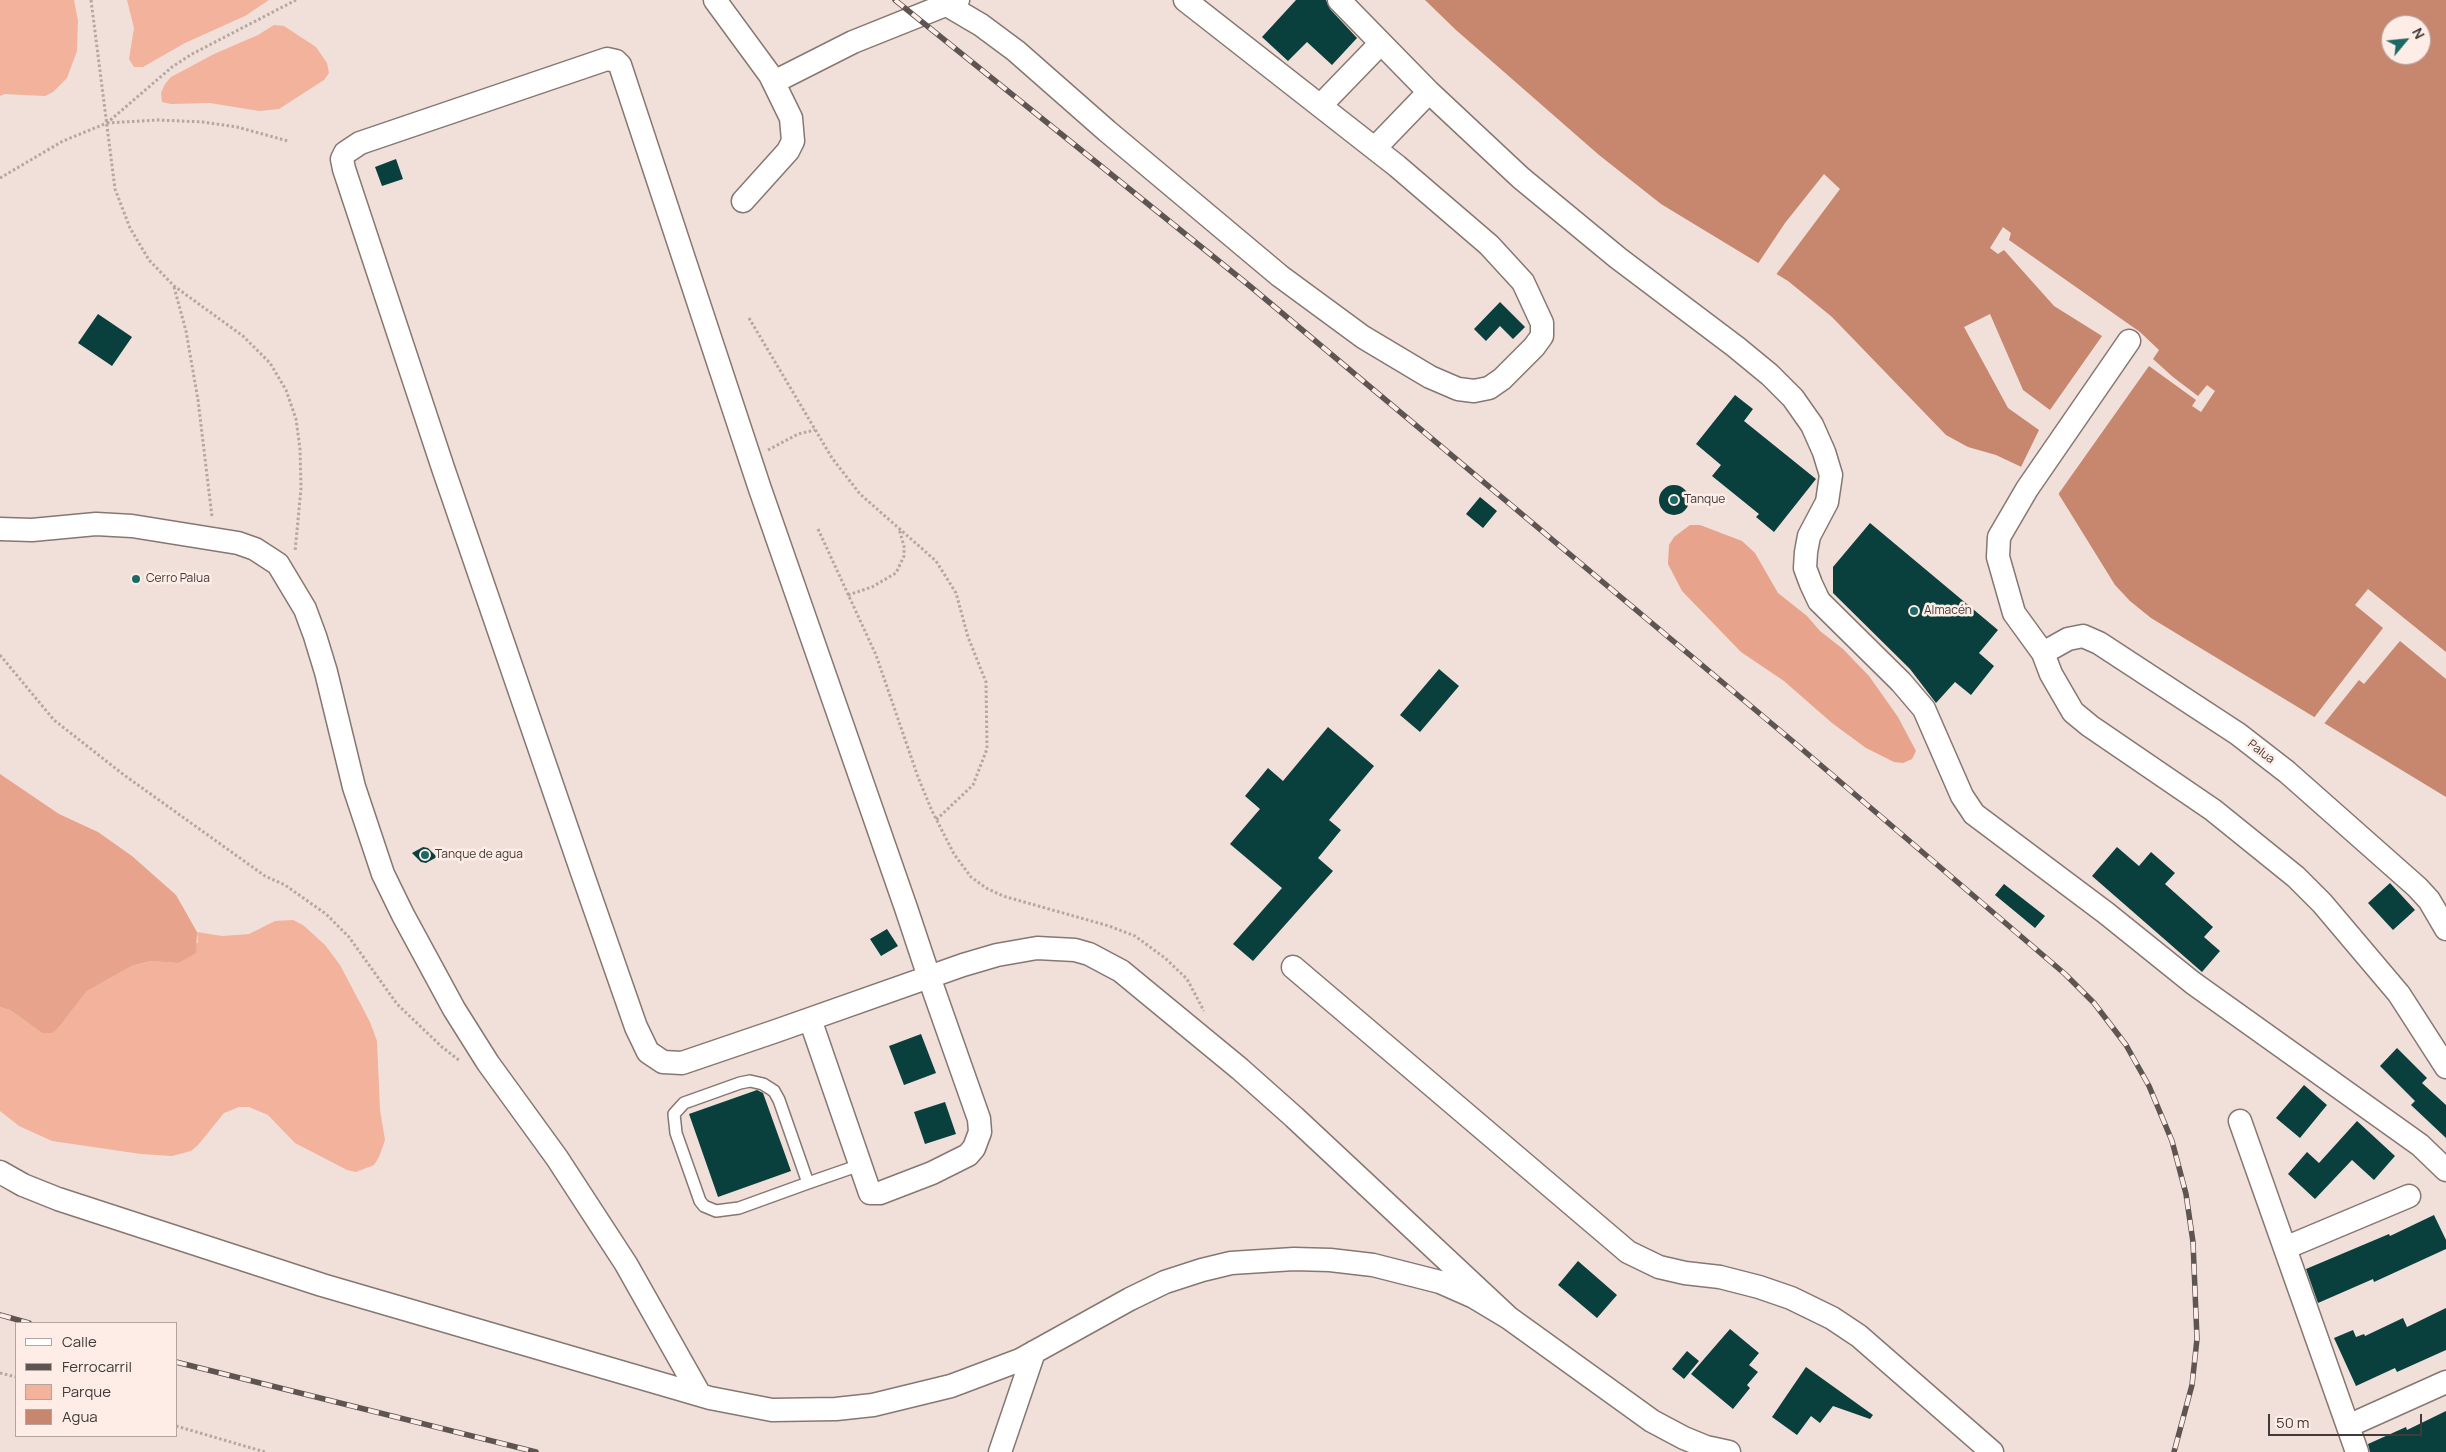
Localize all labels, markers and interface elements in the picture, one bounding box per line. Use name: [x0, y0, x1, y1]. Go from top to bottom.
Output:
north arrow: [2381, 15, 2431, 65]
text: N: [2408, 24, 2430, 42]
place label: Tanque: [1684, 493, 1725, 507]
marker: Tanque: [1668, 494, 1680, 506]
place label: Cerro Palua: [146, 572, 210, 586]
marker: Cerro Palua: [130, 573, 142, 585]
place label: Almacén: [1924, 604, 1972, 618]
marker: Almacén: [1908, 605, 1920, 617]
street label: Palua: [2245, 737, 2277, 767]
place label: Tanque de agua: [435, 848, 523, 862]
marker: Tanque de agua: [419, 849, 431, 861]
legend: [15, 1322, 178, 1437]
text: Calle: [62, 1331, 97, 1352]
text: Ferrocarril: [62, 1356, 132, 1377]
text: Parque: [62, 1381, 111, 1402]
scale bar: [2271, 1404, 2425, 1436]
text: Agua: [62, 1406, 98, 1427]
text: 50 m: [2276, 1412, 2310, 1433]

